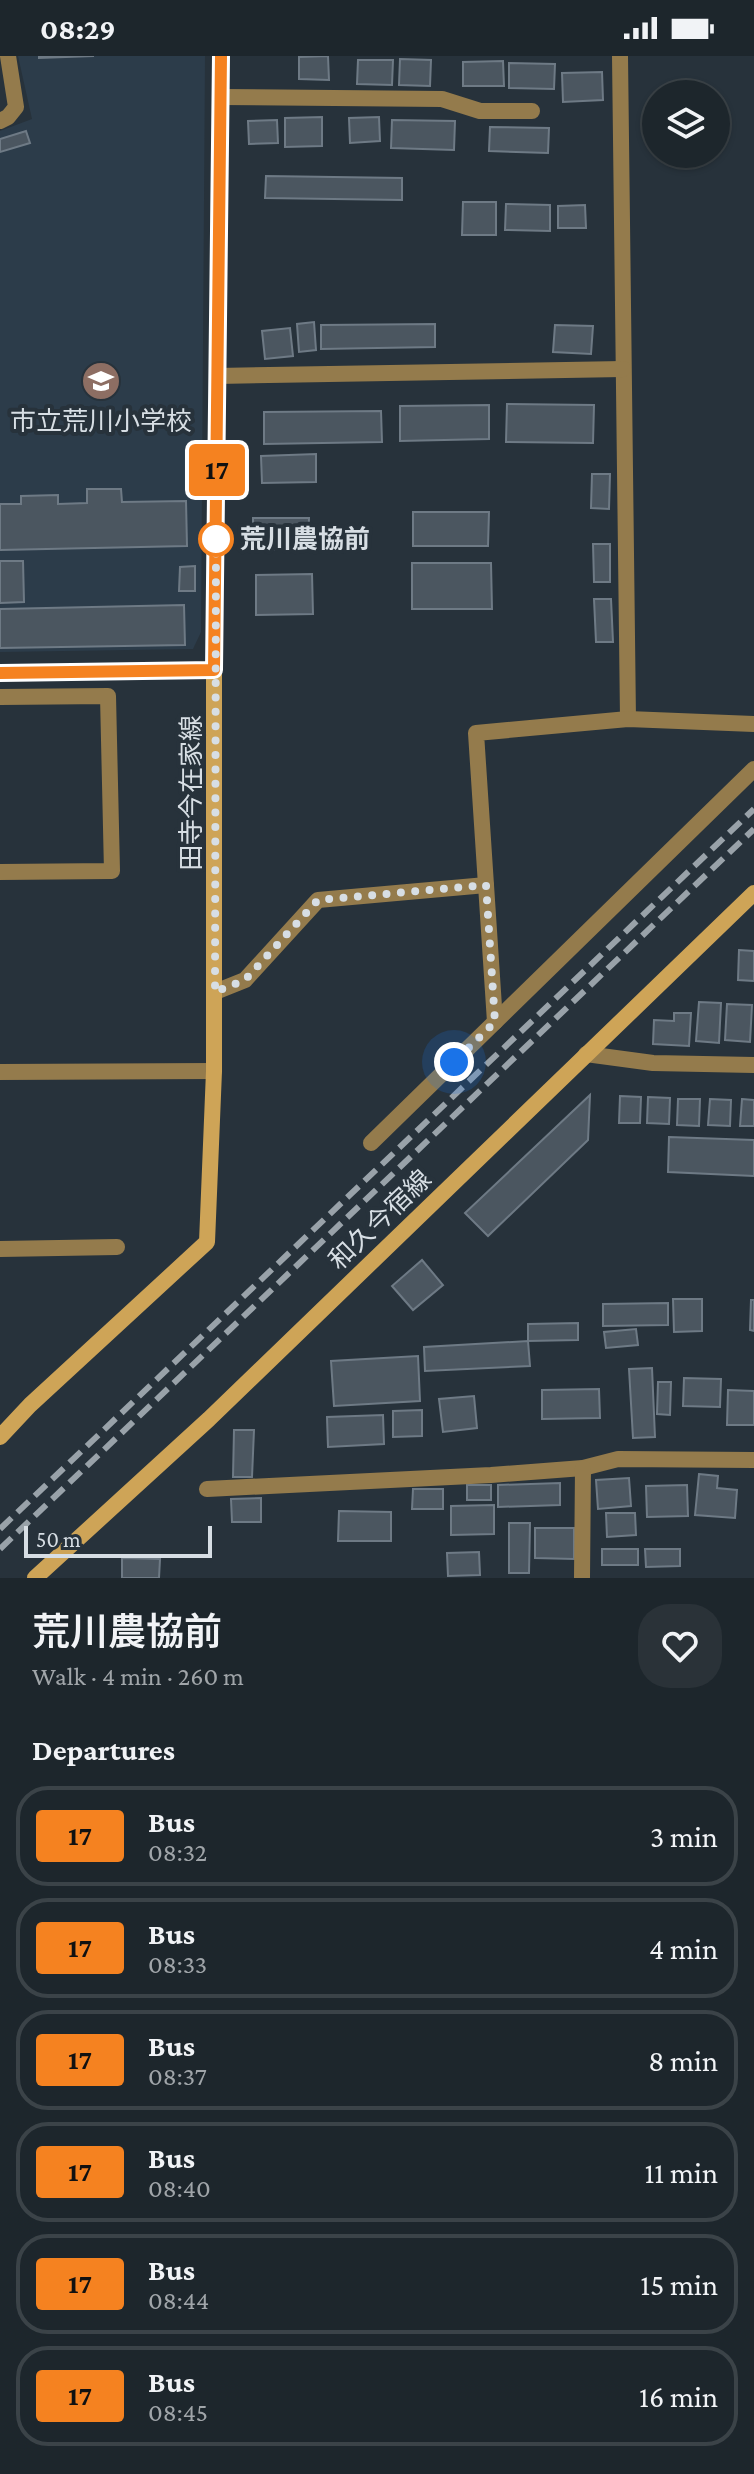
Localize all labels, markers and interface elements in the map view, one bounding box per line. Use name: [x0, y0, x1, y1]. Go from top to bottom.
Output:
text: 08:29: [40, 12, 116, 45]
map controls: [642, 80, 730, 168]
button: layers: [642, 80, 730, 168]
school or university icon: 市立荒川小学校: [80, 360, 122, 402]
place label: 市立荒川小学校: [10, 407, 192, 436]
line badge: 17: [181, 444, 253, 496]
text: 17: [205, 454, 229, 485]
marker: 荒川農協前: [199, 522, 233, 556]
place label: 荒川農協前: [240, 525, 370, 554]
street label: 田寺今在家線: [177, 715, 206, 871]
your location: [434, 1042, 474, 1082]
street label: 和久今宿線: [323, 1164, 437, 1276]
scale bar: [24, 1522, 212, 1558]
text: 50 m: [36, 1527, 81, 1552]
button: heart: [638, 1604, 722, 1688]
text: 荒川農協前: [32, 1611, 222, 1653]
text: Walk · 4 min · 260 m: [32, 1662, 244, 1691]
text: Departures: [32, 1733, 175, 1766]
text: Bus: [148, 1805, 195, 1838]
text: 17: [68, 1820, 92, 1851]
text: 3 min: [650, 1820, 718, 1853]
text: 08:32: [148, 1838, 207, 1867]
text: Bus: [148, 1917, 195, 1950]
text: 17: [68, 1932, 92, 1963]
text: 4 min: [649, 1932, 718, 1965]
text: 08:33: [148, 1950, 207, 1979]
text: Bus: [148, 2029, 195, 2062]
text: 17: [68, 2044, 92, 2075]
text: 8 min: [648, 2044, 718, 2077]
text: 08:37: [148, 2062, 207, 2091]
text: Bus: [148, 2141, 195, 2174]
text: 17: [68, 2156, 92, 2187]
text: 11 min: [644, 2156, 718, 2189]
text: 08:40: [148, 2174, 211, 2203]
text: Bus: [148, 2253, 195, 2286]
text: 17: [68, 2268, 92, 2299]
text: 15 min: [640, 2268, 718, 2301]
text: 08:44: [148, 2286, 209, 2315]
text: Bus: [148, 2365, 195, 2398]
text: 17: [68, 2380, 92, 2411]
text: 16 min: [639, 2380, 718, 2413]
text: 08:45: [148, 2398, 208, 2427]

